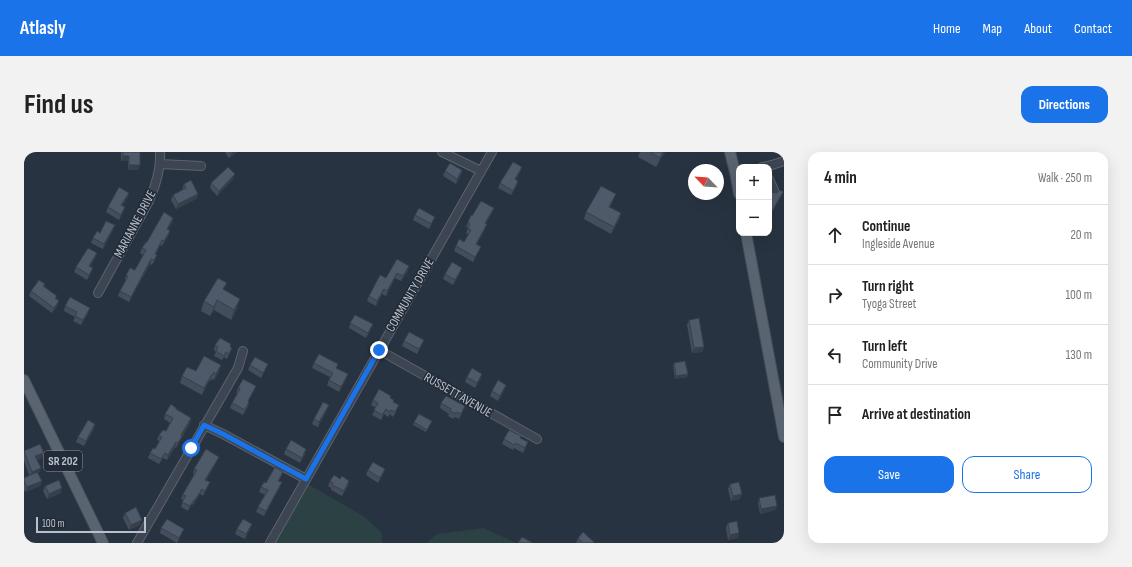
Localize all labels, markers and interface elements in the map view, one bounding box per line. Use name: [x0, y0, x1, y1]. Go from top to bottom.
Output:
text: Atlasly: [20, 17, 66, 40]
text: Home: [933, 20, 961, 37]
text: Map: [983, 20, 1002, 37]
text: About: [1024, 20, 1052, 37]
text: Contact: [1074, 20, 1112, 37]
button: Directions: [1021, 86, 1108, 123]
text: Find us: [24, 88, 93, 121]
north arrow: [688, 164, 724, 200]
map controls: [736, 164, 772, 236]
button: +: [736, 164, 772, 200]
text: 4 min: [824, 168, 857, 188]
text: Walk · 250 m: [1038, 170, 1092, 186]
street label: MARIANNE DRIVE: [110, 187, 160, 261]
button: −: [736, 200, 772, 236]
text: Continue: [862, 217, 911, 236]
icon: ahead: [824, 224, 846, 246]
text: 20 m: [1070, 227, 1092, 243]
text: Ingleside Avenue: [862, 236, 935, 252]
street label: COMMUNITY DRIVE: [382, 255, 438, 335]
text: Turn right: [862, 277, 914, 296]
icon: right: [824, 284, 846, 306]
text: 100 m: [1065, 287, 1092, 303]
text: Tyoga Street: [862, 296, 917, 312]
text: Turn left: [862, 337, 907, 356]
route end: [370, 341, 388, 359]
icon: left: [824, 344, 846, 366]
text: 130 m: [1066, 347, 1092, 363]
text: Community Drive: [862, 356, 937, 372]
street label: RUSSETT AVENUE: [421, 369, 495, 421]
icon: arrive: [824, 404, 846, 426]
text: Arrive at destination: [862, 405, 971, 424]
route start: [182, 439, 200, 457]
road number: SR 202: [44, 451, 82, 471]
button: Save: [824, 456, 954, 493]
button: Share: [962, 456, 1092, 493]
scale bar: [36, 515, 146, 534]
text: 100 m: [42, 517, 64, 530]

